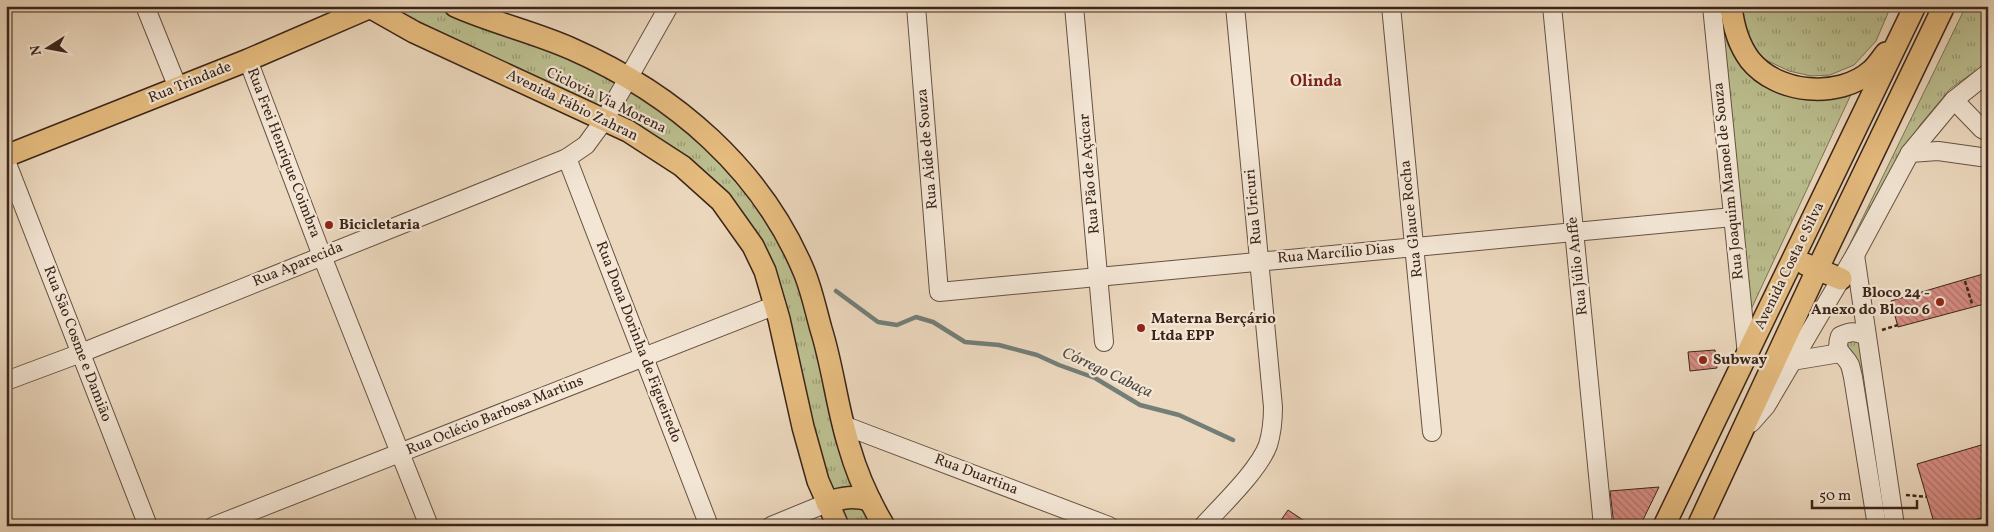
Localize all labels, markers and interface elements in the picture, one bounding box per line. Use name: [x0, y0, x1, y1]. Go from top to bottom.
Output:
north arrow: [22, 22, 72, 72]
text: N: [26, 43, 47, 57]
street label: Rua Trindade: [145, 57, 235, 109]
street label: Ciclovia Via Morena: [542, 63, 670, 139]
street label: Rua Frei Henrique Coimbra: [241, 65, 325, 241]
street label: Avenida Fábio Zahran: [503, 65, 642, 147]
district label: Olinda: [1290, 71, 1342, 93]
street label: Rua Joaquim Manoel de Souza: [1708, 81, 1750, 281]
street label: Rua Aide de Souza: [912, 88, 944, 210]
street label: Rua Pão de Açúcar: [1074, 113, 1106, 235]
street label: Rua Glauce Rocha: [1395, 159, 1429, 279]
street label: Rua Uricuri: [1240, 168, 1268, 246]
street label: Avenida Costa e Silva: [1750, 199, 1830, 333]
place label: Bicicletaria: [339, 215, 420, 236]
street label: Rua Júlio Anffe: [1562, 216, 1594, 316]
marker: Bicicletaria: [323, 219, 335, 231]
street label: Rua Aparecida: [250, 237, 346, 293]
street label: Rua Dona Dorinha de Figueiredo: [590, 238, 686, 446]
street label: Rua Marcílio Dias: [1277, 238, 1395, 270]
street label: Rua São Cosme e Damião: [38, 263, 116, 425]
place label: Bloco 24 - Anexo do Bloco 6: [1811, 283, 1930, 321]
marker: Bloco 24 - Anexo do Bloco 6: [1934, 296, 1946, 308]
place label: Materna Berçário Ltda EPP: [1151, 309, 1276, 347]
marker: Materna Berçário Ltda EPP: [1135, 322, 1147, 334]
water label: Córrego Cabaça: [1058, 342, 1156, 404]
place label: Subway: [1713, 350, 1768, 371]
marker: Subway: [1697, 354, 1709, 366]
street label: Rua Oclécio Barbosa Martins: [403, 371, 587, 461]
street label: Rua Duartina: [931, 449, 1021, 501]
scale bar: [1812, 477, 1916, 509]
text: 50 m: [1819, 486, 1851, 507]

